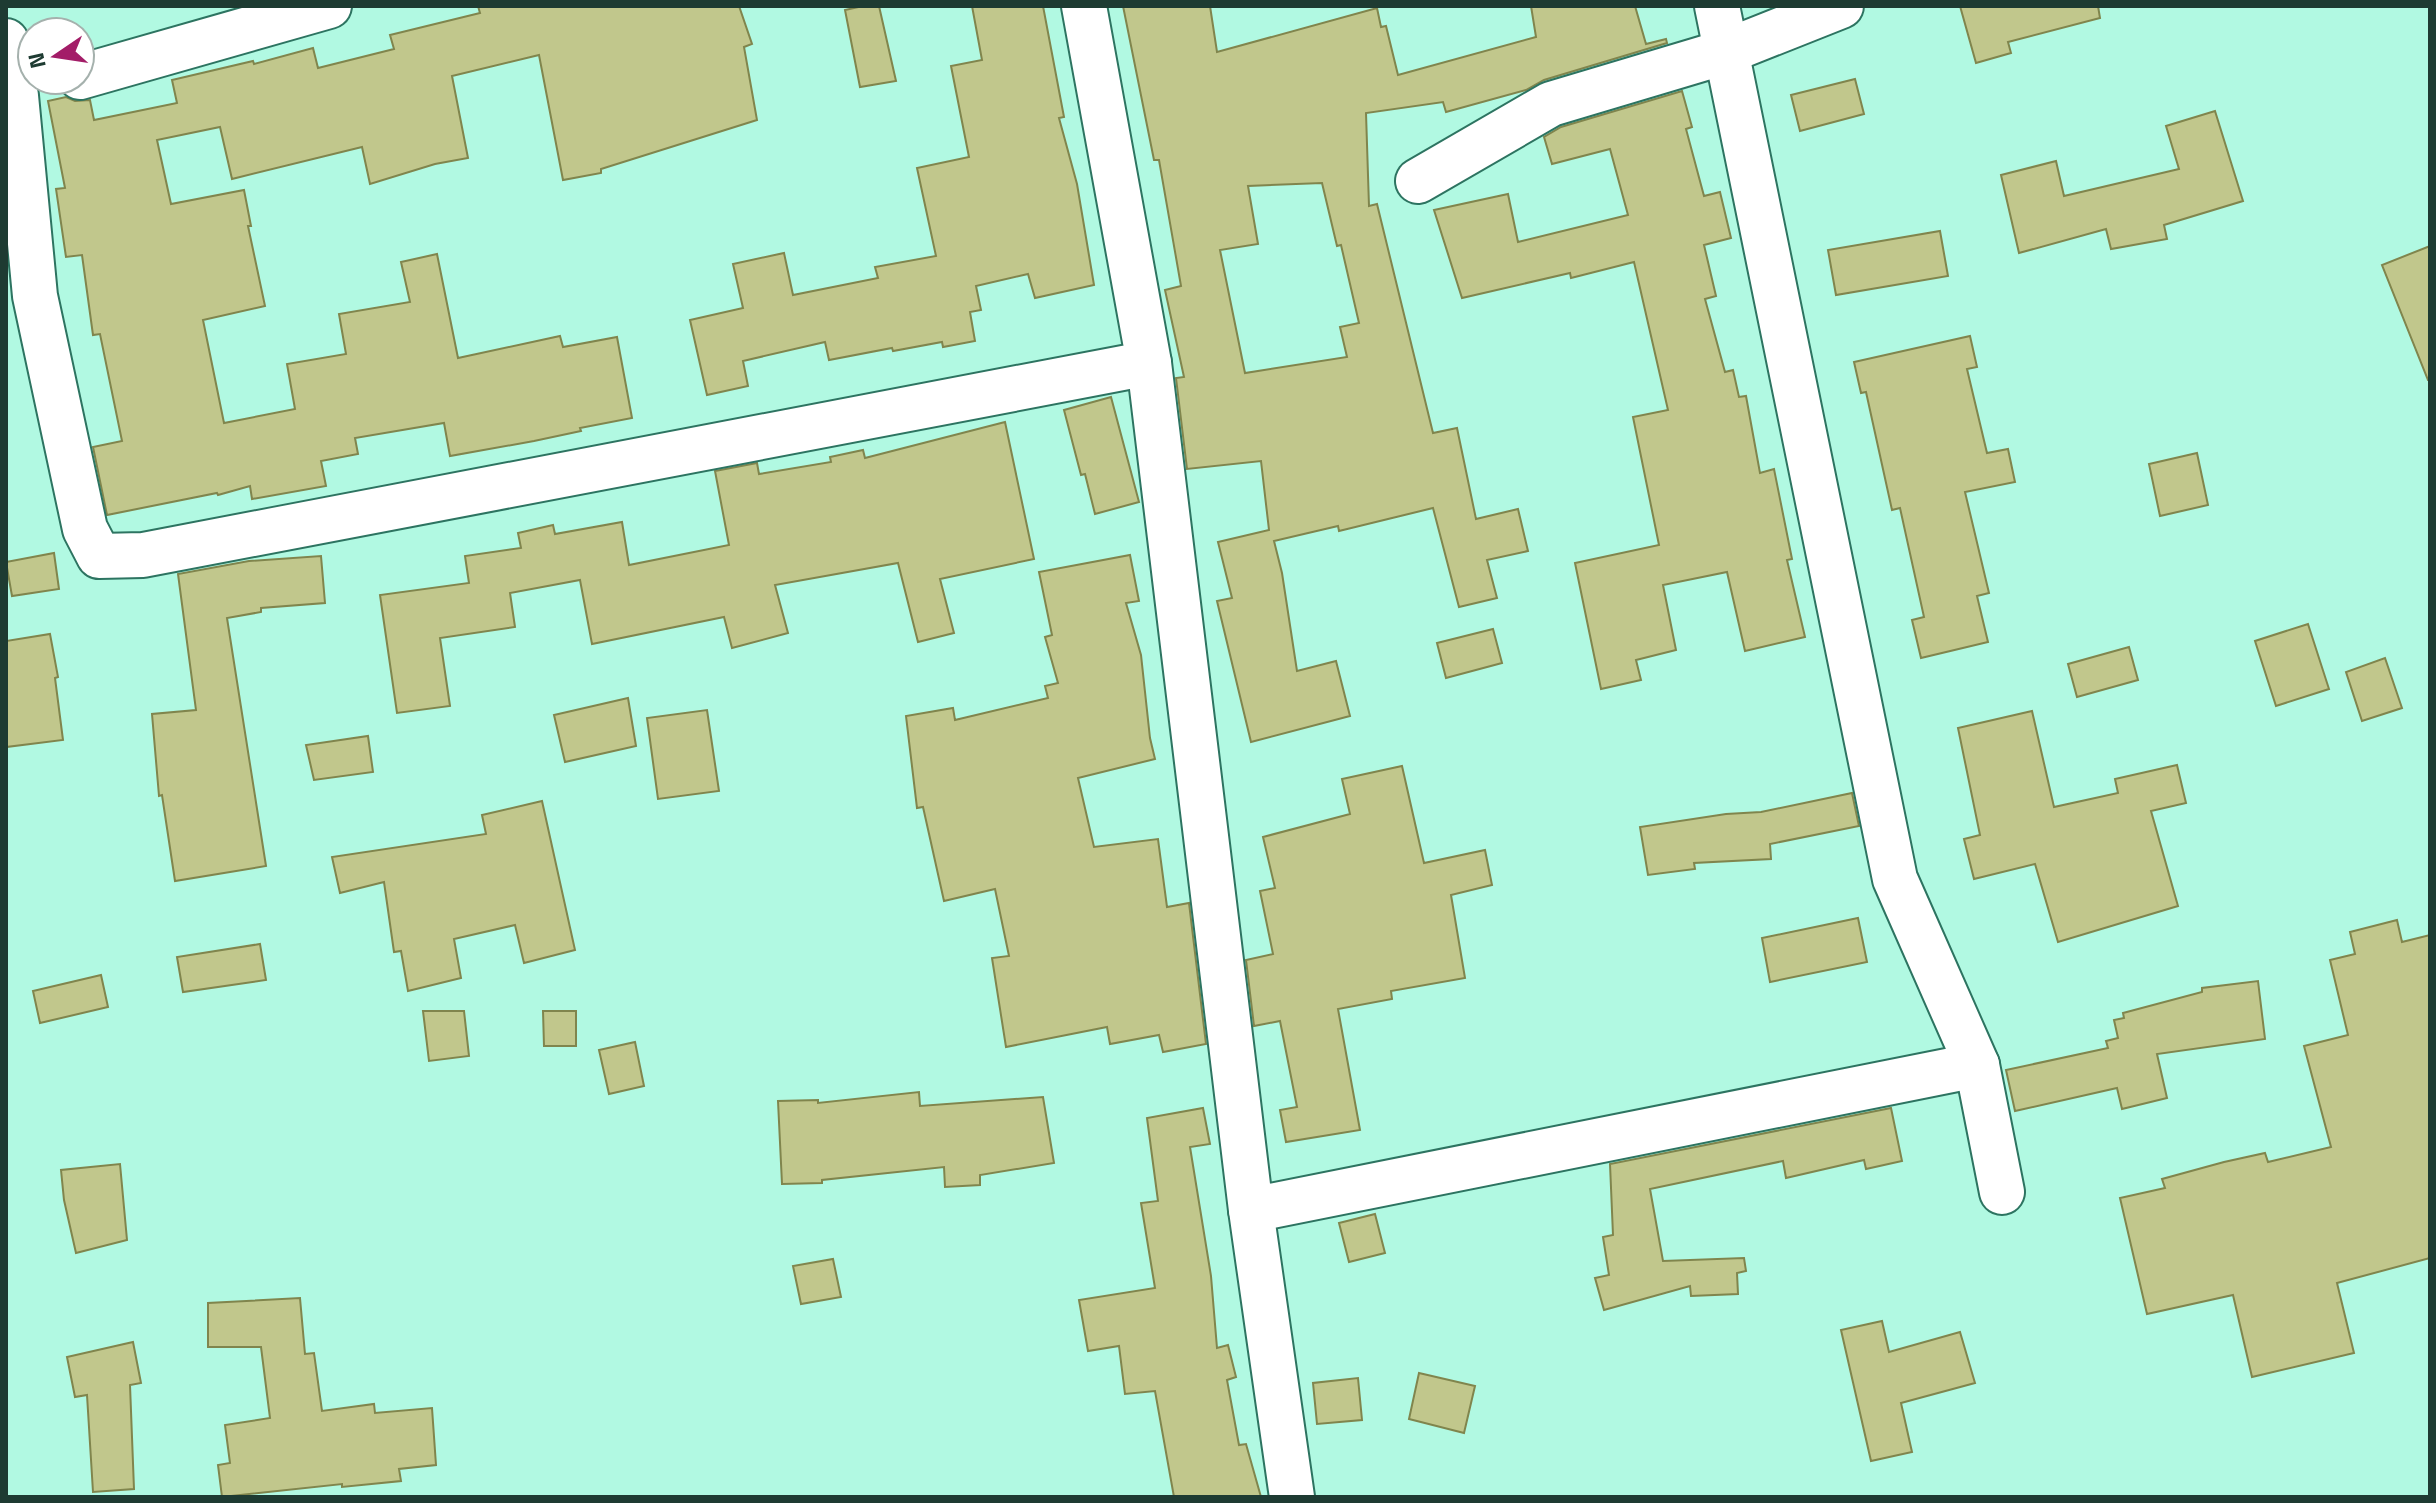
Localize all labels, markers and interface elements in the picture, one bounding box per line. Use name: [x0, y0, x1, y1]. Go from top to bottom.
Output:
north arrow: [16, 16, 96, 96]
text: N: [18, 49, 55, 72]

